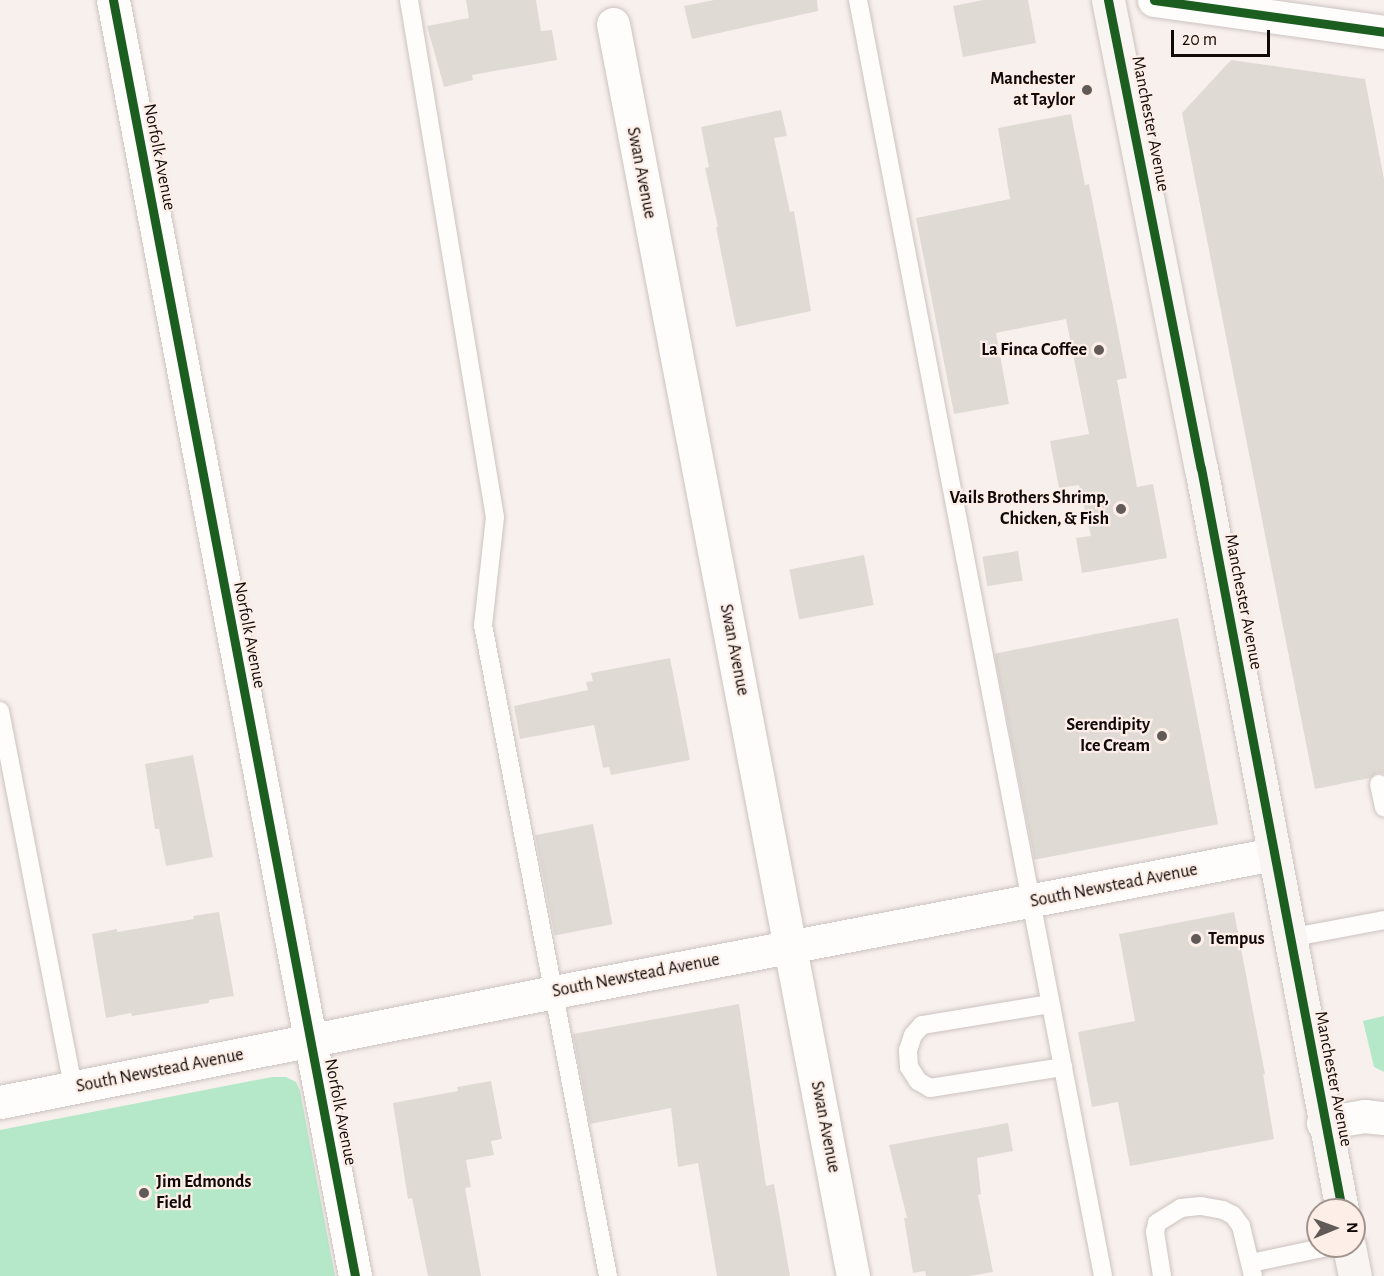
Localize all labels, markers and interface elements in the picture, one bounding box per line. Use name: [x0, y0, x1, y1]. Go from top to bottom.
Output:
scale bar: [1174, 18, 1273, 56]
text: 20 m: [1182, 31, 1217, 49]
street label: Manchester Avenue: [1126, 54, 1174, 194]
place label: Manchester at Taylor: [990, 69, 1075, 112]
marker: Manchester at Taylor: [1080, 83, 1094, 97]
street label: Norfolk Avenue: [138, 102, 180, 212]
street label: Swan Avenue: [622, 125, 660, 221]
place label: La Finca Coffee: [981, 339, 1087, 361]
marker: La Finca Coffee: [1092, 343, 1106, 357]
place label: Vails Brothers Shrimp, Chicken, & Fish: [950, 488, 1109, 530]
marker: Vails Brothers Shrimp, Chicken, & Fish: [1114, 502, 1128, 516]
street label: Manchester Avenue: [1219, 532, 1267, 672]
street label: Norfolk Avenue: [228, 580, 270, 690]
street label: Swan Avenue: [715, 602, 753, 698]
place label: Serendipity Ice Cream: [1066, 715, 1150, 758]
marker: Serendipity Ice Cream: [1155, 729, 1169, 743]
street label: South Newstead Avenue: [1028, 859, 1200, 913]
place label: Tempus: [1208, 928, 1265, 950]
marker: Tempus: [1189, 932, 1203, 946]
street label: South Newstead Avenue: [550, 949, 722, 1003]
street label: Manchester Avenue: [1309, 1009, 1357, 1149]
street label: South Newstead Avenue: [74, 1044, 246, 1098]
street label: Norfolk Avenue: [319, 1057, 361, 1167]
street label: Swan Avenue: [806, 1079, 844, 1175]
place label: Jim Edmonds Field: [156, 1172, 251, 1214]
marker: Jim Edmonds Field: [137, 1186, 151, 1200]
north arrow: [1306, 1198, 1366, 1258]
text: N: [1344, 1222, 1360, 1233]

